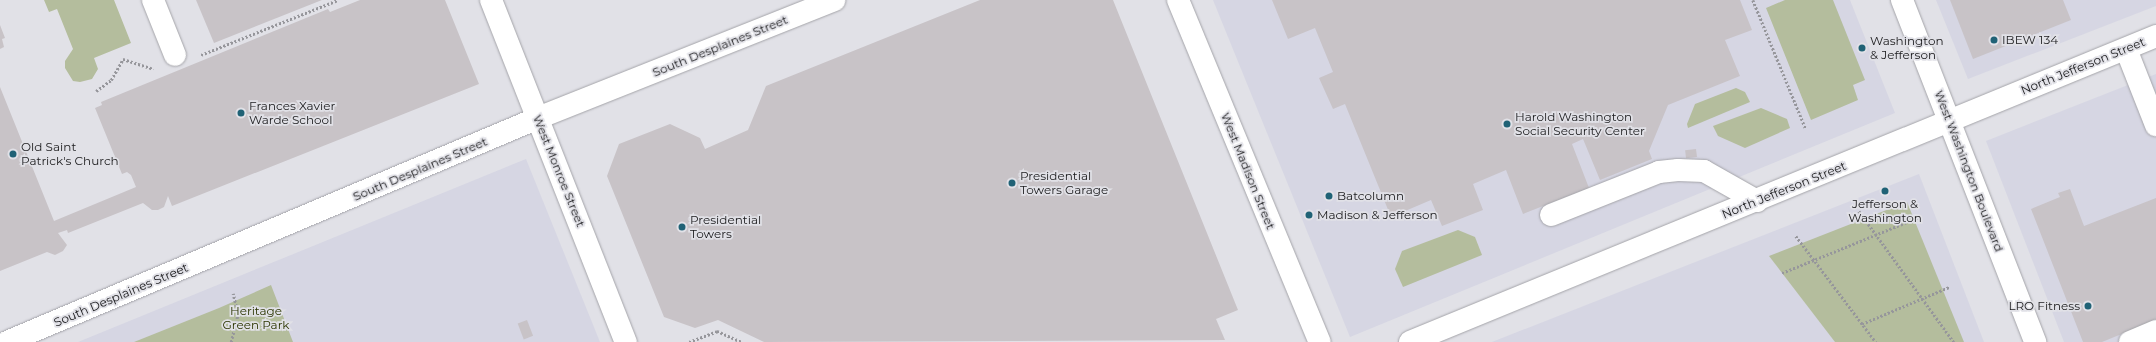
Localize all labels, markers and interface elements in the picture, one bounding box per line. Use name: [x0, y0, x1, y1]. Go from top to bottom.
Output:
street label: South Desplaines Street: [650, 12, 790, 80]
place label: IBEW 134: [2002, 33, 2058, 47]
place label: Washington & Jefferson: [1870, 34, 1944, 62]
street label: North Jefferson Street: [2019, 34, 2147, 98]
marker: IBEW 134: [1989, 35, 1999, 45]
marker: Washington & Jefferson: [1857, 43, 1867, 53]
street label: West Washington Boulevard: [1932, 88, 2006, 254]
place label: Frances Xavier Warde School: [249, 99, 335, 127]
marker: Frances Xavier Warde School: [236, 108, 246, 118]
place label: Harold Washington Social Security Center: [1515, 110, 1645, 138]
street label: West Madison Street: [1218, 111, 1278, 231]
street label: West Monroe Street: [530, 113, 588, 229]
marker: Harold Washington Social Security Center: [1502, 119, 1512, 129]
street label: South Desplaines Street: [351, 134, 489, 204]
place label: Old Saint Patrick's Church: [21, 140, 119, 168]
marker: Old Saint Patrick's Church: [8, 149, 18, 159]
street label: North Jefferson Street: [1720, 158, 1848, 222]
place label: Presidential Towers Garage: [1020, 169, 1108, 197]
marker: Presidential Towers Garage: [1007, 178, 1017, 188]
marker: Jefferson & Washington: [1880, 186, 1890, 196]
place label: Batcolumn: [1337, 189, 1404, 203]
marker: Batcolumn: [1324, 191, 1334, 201]
place label: Jefferson & Washington: [1848, 197, 1922, 225]
place label: Madison & Jefferson: [1317, 208, 1438, 222]
marker: Madison & Jefferson: [1304, 210, 1314, 220]
place label: Presidential Towers: [690, 213, 761, 241]
marker: Presidential Towers: [677, 222, 687, 232]
street label: South Desplaines Street: [52, 260, 190, 330]
place label: LRO Fitness: [2008, 299, 2080, 313]
marker: LRO Fitness: [2083, 301, 2093, 311]
park label: Heritage Green Park: [222, 304, 290, 332]

